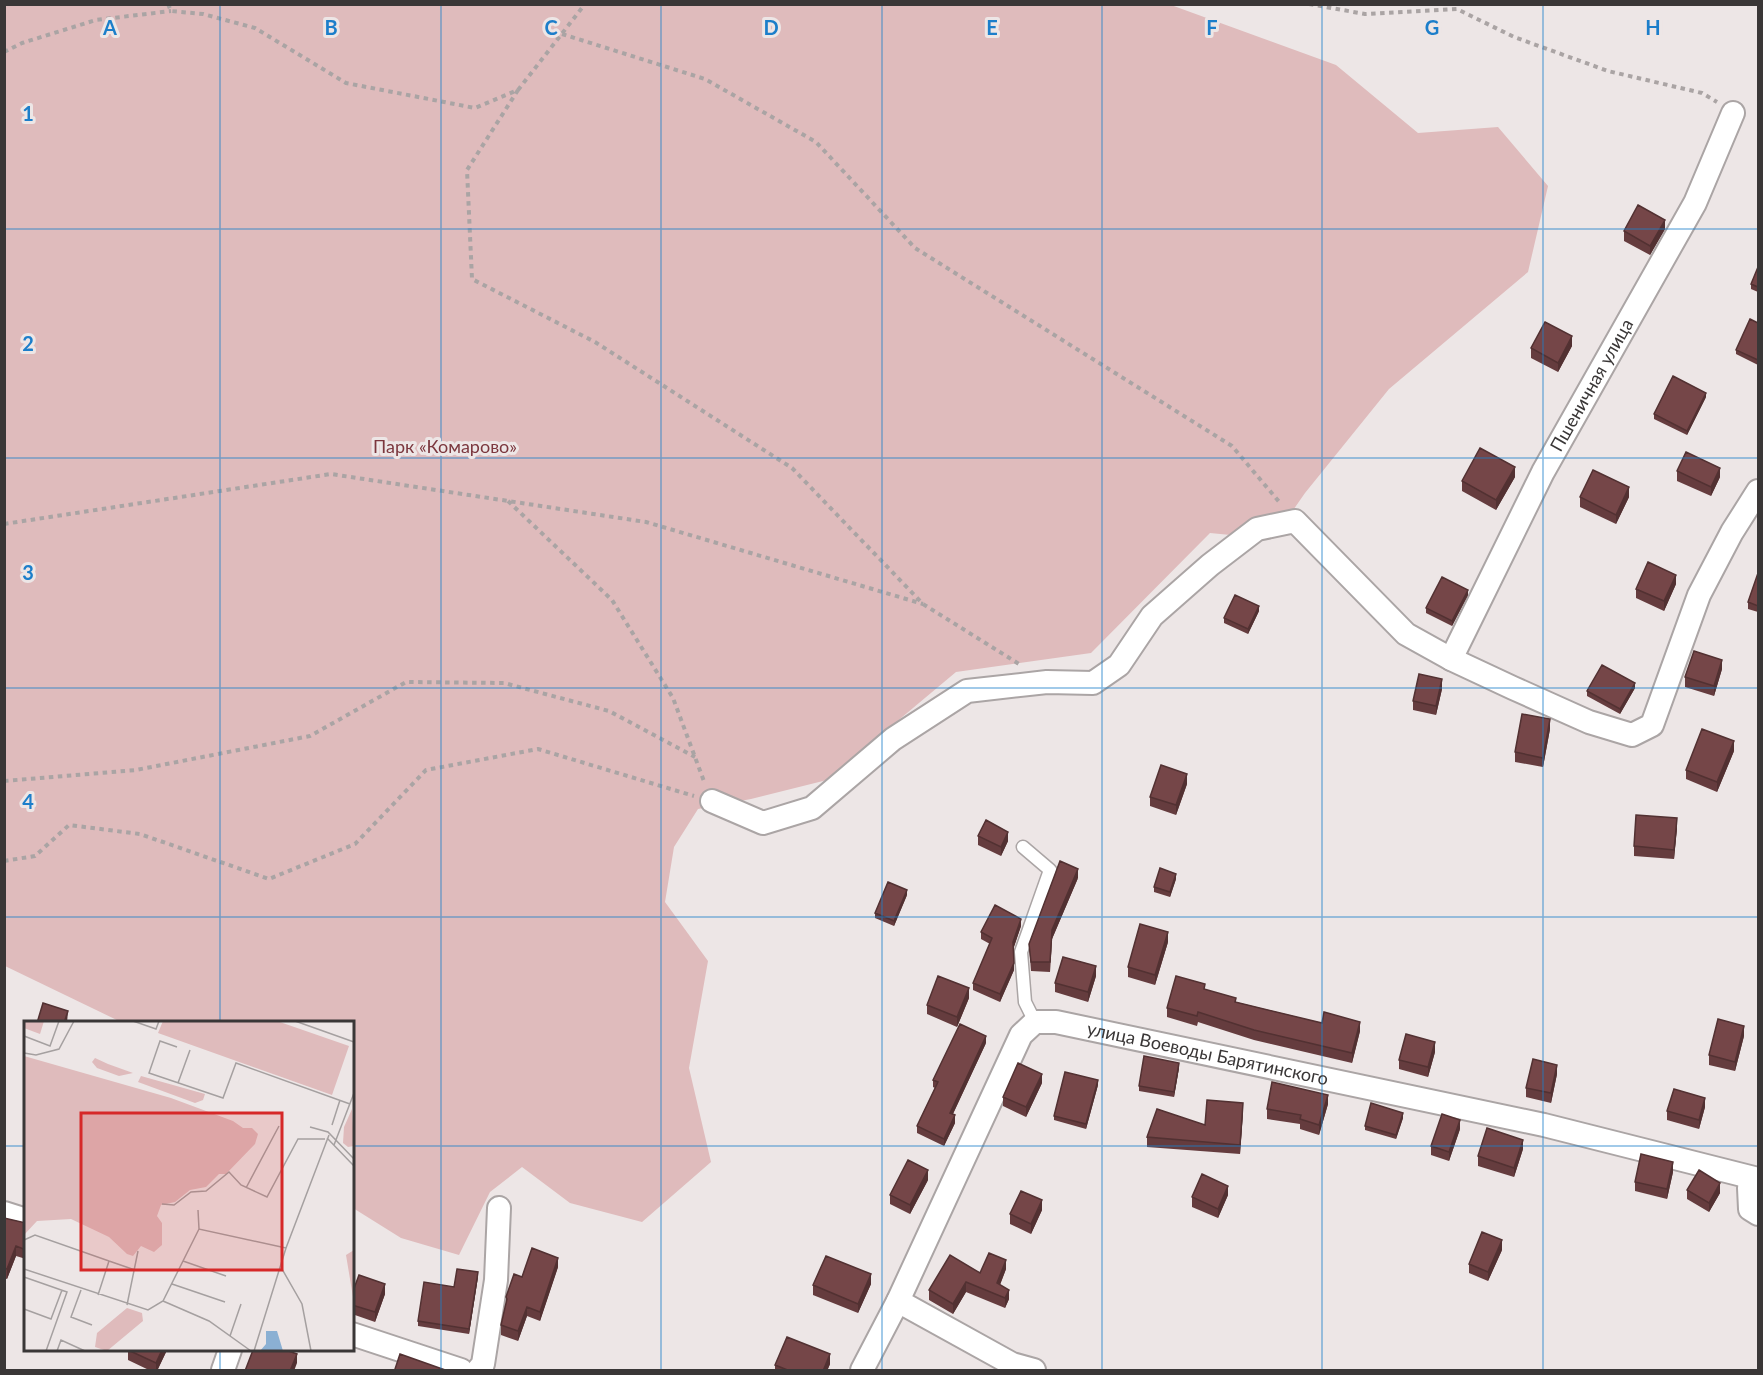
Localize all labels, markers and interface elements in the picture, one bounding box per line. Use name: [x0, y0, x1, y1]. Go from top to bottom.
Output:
text: A: [102, 15, 117, 39]
text: B: [324, 15, 338, 39]
text: C: [544, 15, 558, 39]
text: D: [763, 15, 779, 39]
text: E: [986, 15, 998, 39]
text: F: [1206, 15, 1218, 39]
text: G: [1425, 15, 1439, 39]
text: H: [1645, 15, 1661, 39]
text: 1: [22, 101, 34, 125]
street label: Пшеничная улица: [1545, 315, 1637, 455]
text: 2: [22, 331, 34, 355]
park label: Парк «Комарово»: [373, 435, 517, 457]
text: 3: [22, 560, 34, 584]
text: 4: [22, 789, 34, 813]
street label: улица Воеводы Барятинского: [1085, 1017, 1331, 1089]
inset map: [24, 1021, 354, 1351]

